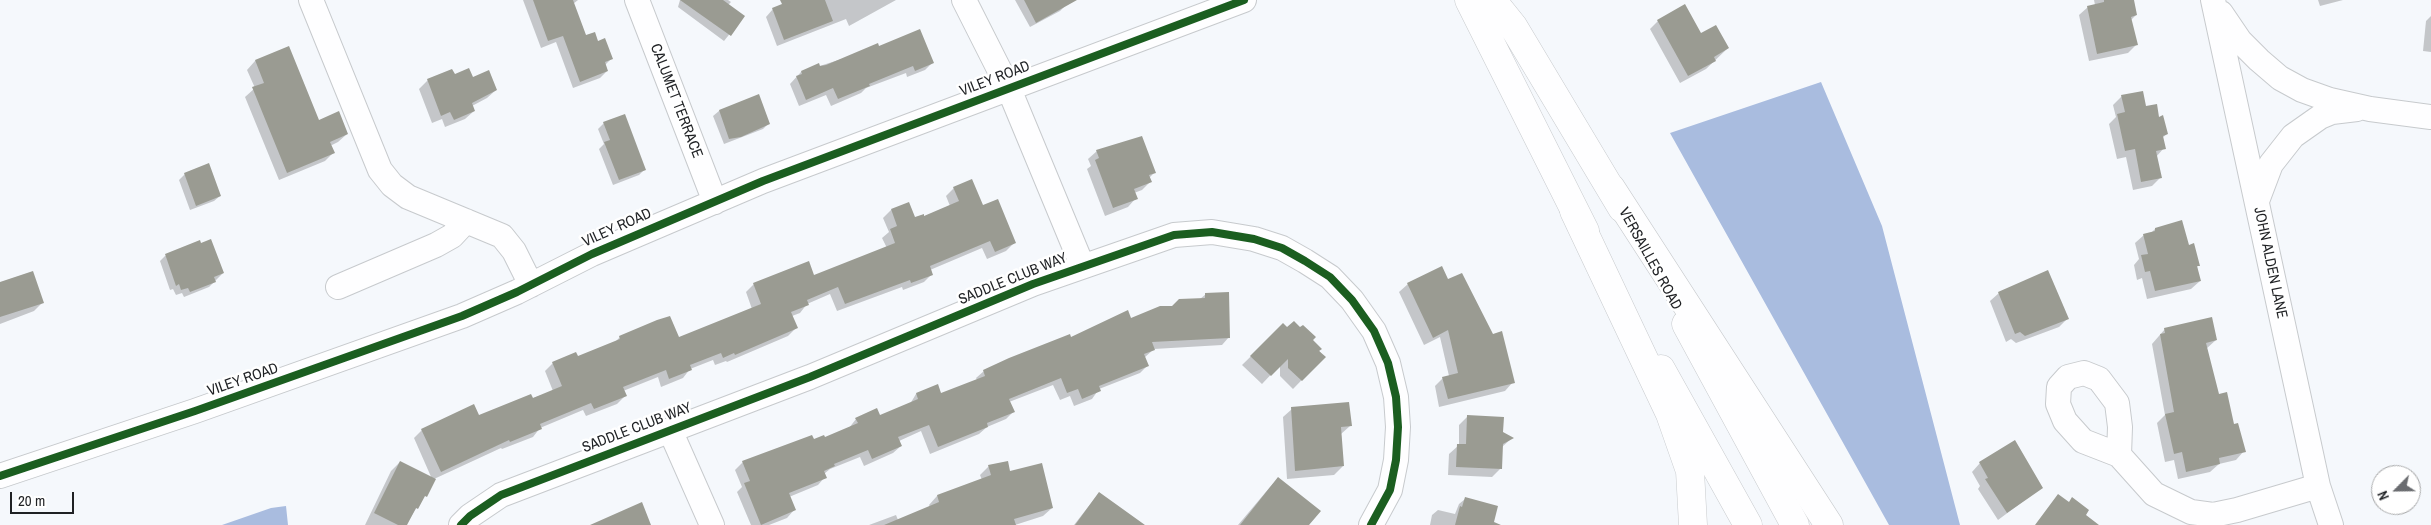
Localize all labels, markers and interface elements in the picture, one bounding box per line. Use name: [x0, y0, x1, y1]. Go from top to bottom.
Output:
street label: CALUMET TERRACE: [646, 41, 706, 161]
street label: VILEY ROAD: [957, 57, 1033, 101]
street label: VILEY ROAD: [580, 205, 654, 251]
street label: VERSAILLES ROAD: [1614, 205, 1686, 313]
street label: JOHN ALDEN LANE: [2249, 206, 2291, 320]
street label: SADDLE CLUB WAY: [956, 249, 1070, 309]
street label: VILEY ROAD: [205, 359, 281, 401]
street label: SADDLE CLUB WAY: [580, 399, 694, 457]
north arrow: [2371, 465, 2421, 515]
scale bar: [12, 482, 76, 514]
text: N: [2373, 488, 2393, 503]
text: 20 m: [18, 490, 45, 511]

